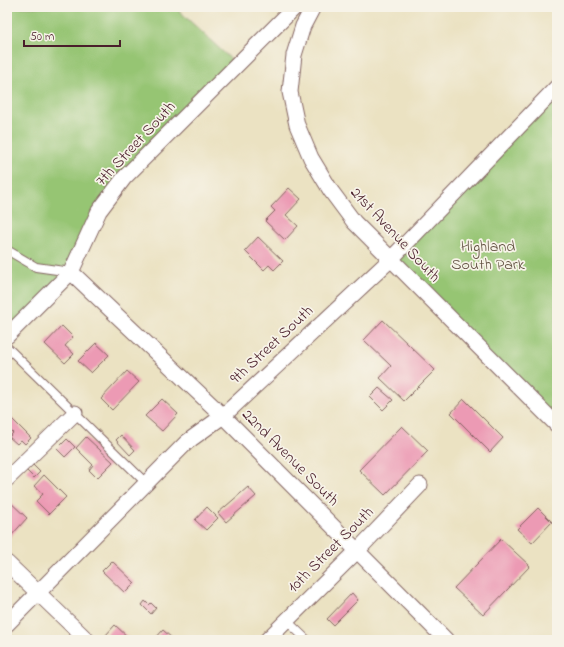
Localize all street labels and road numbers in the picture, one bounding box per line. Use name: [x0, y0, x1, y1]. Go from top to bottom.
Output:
street label: 7th Street South: [90, 96, 182, 192]
street label: 21st Avenue South: [344, 182, 446, 288]
street label: 9th Street South: [225, 300, 319, 390]
street label: 22nd Avenue South: [236, 404, 344, 512]
street label: 10th Street South: [282, 501, 380, 599]

